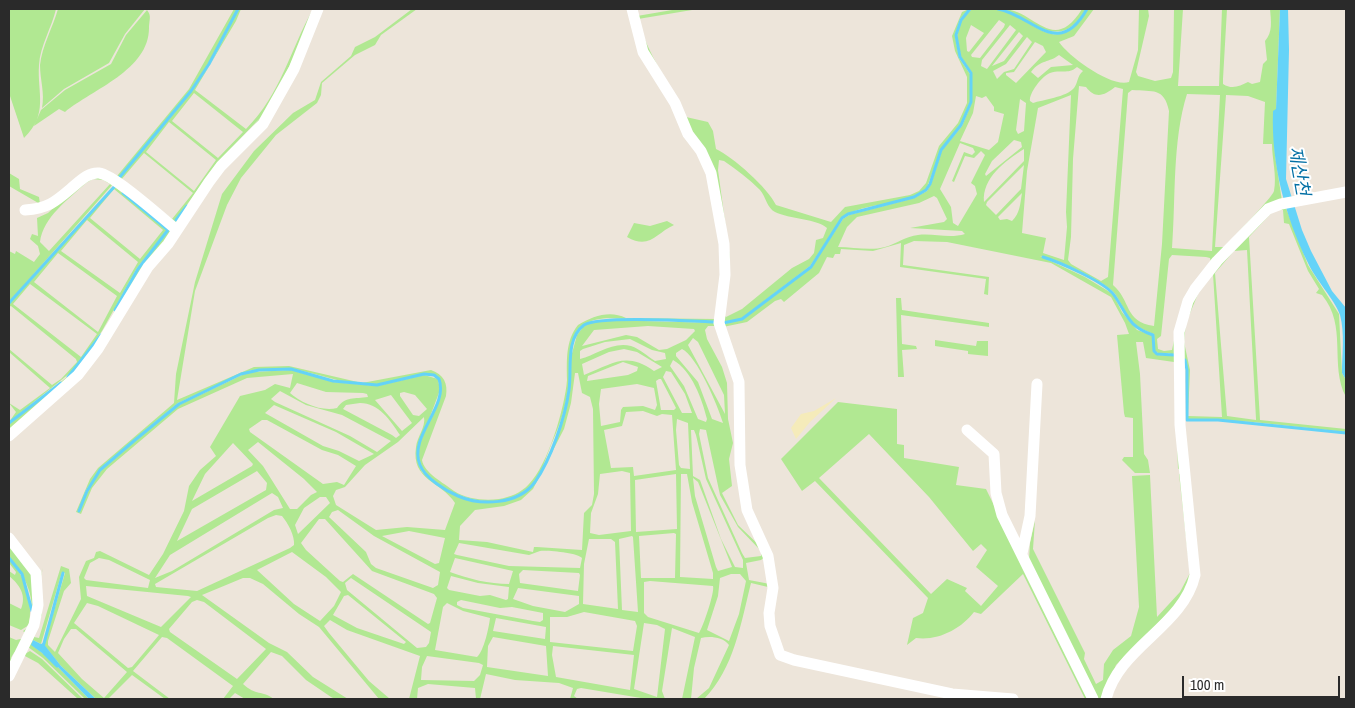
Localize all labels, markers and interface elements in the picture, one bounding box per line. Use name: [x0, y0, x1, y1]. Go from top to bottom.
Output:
water label: 제산천: [1283, 145, 1313, 197]
scale bar: [1185, 666, 1342, 698]
text: 100 m: [1190, 674, 1224, 695]

